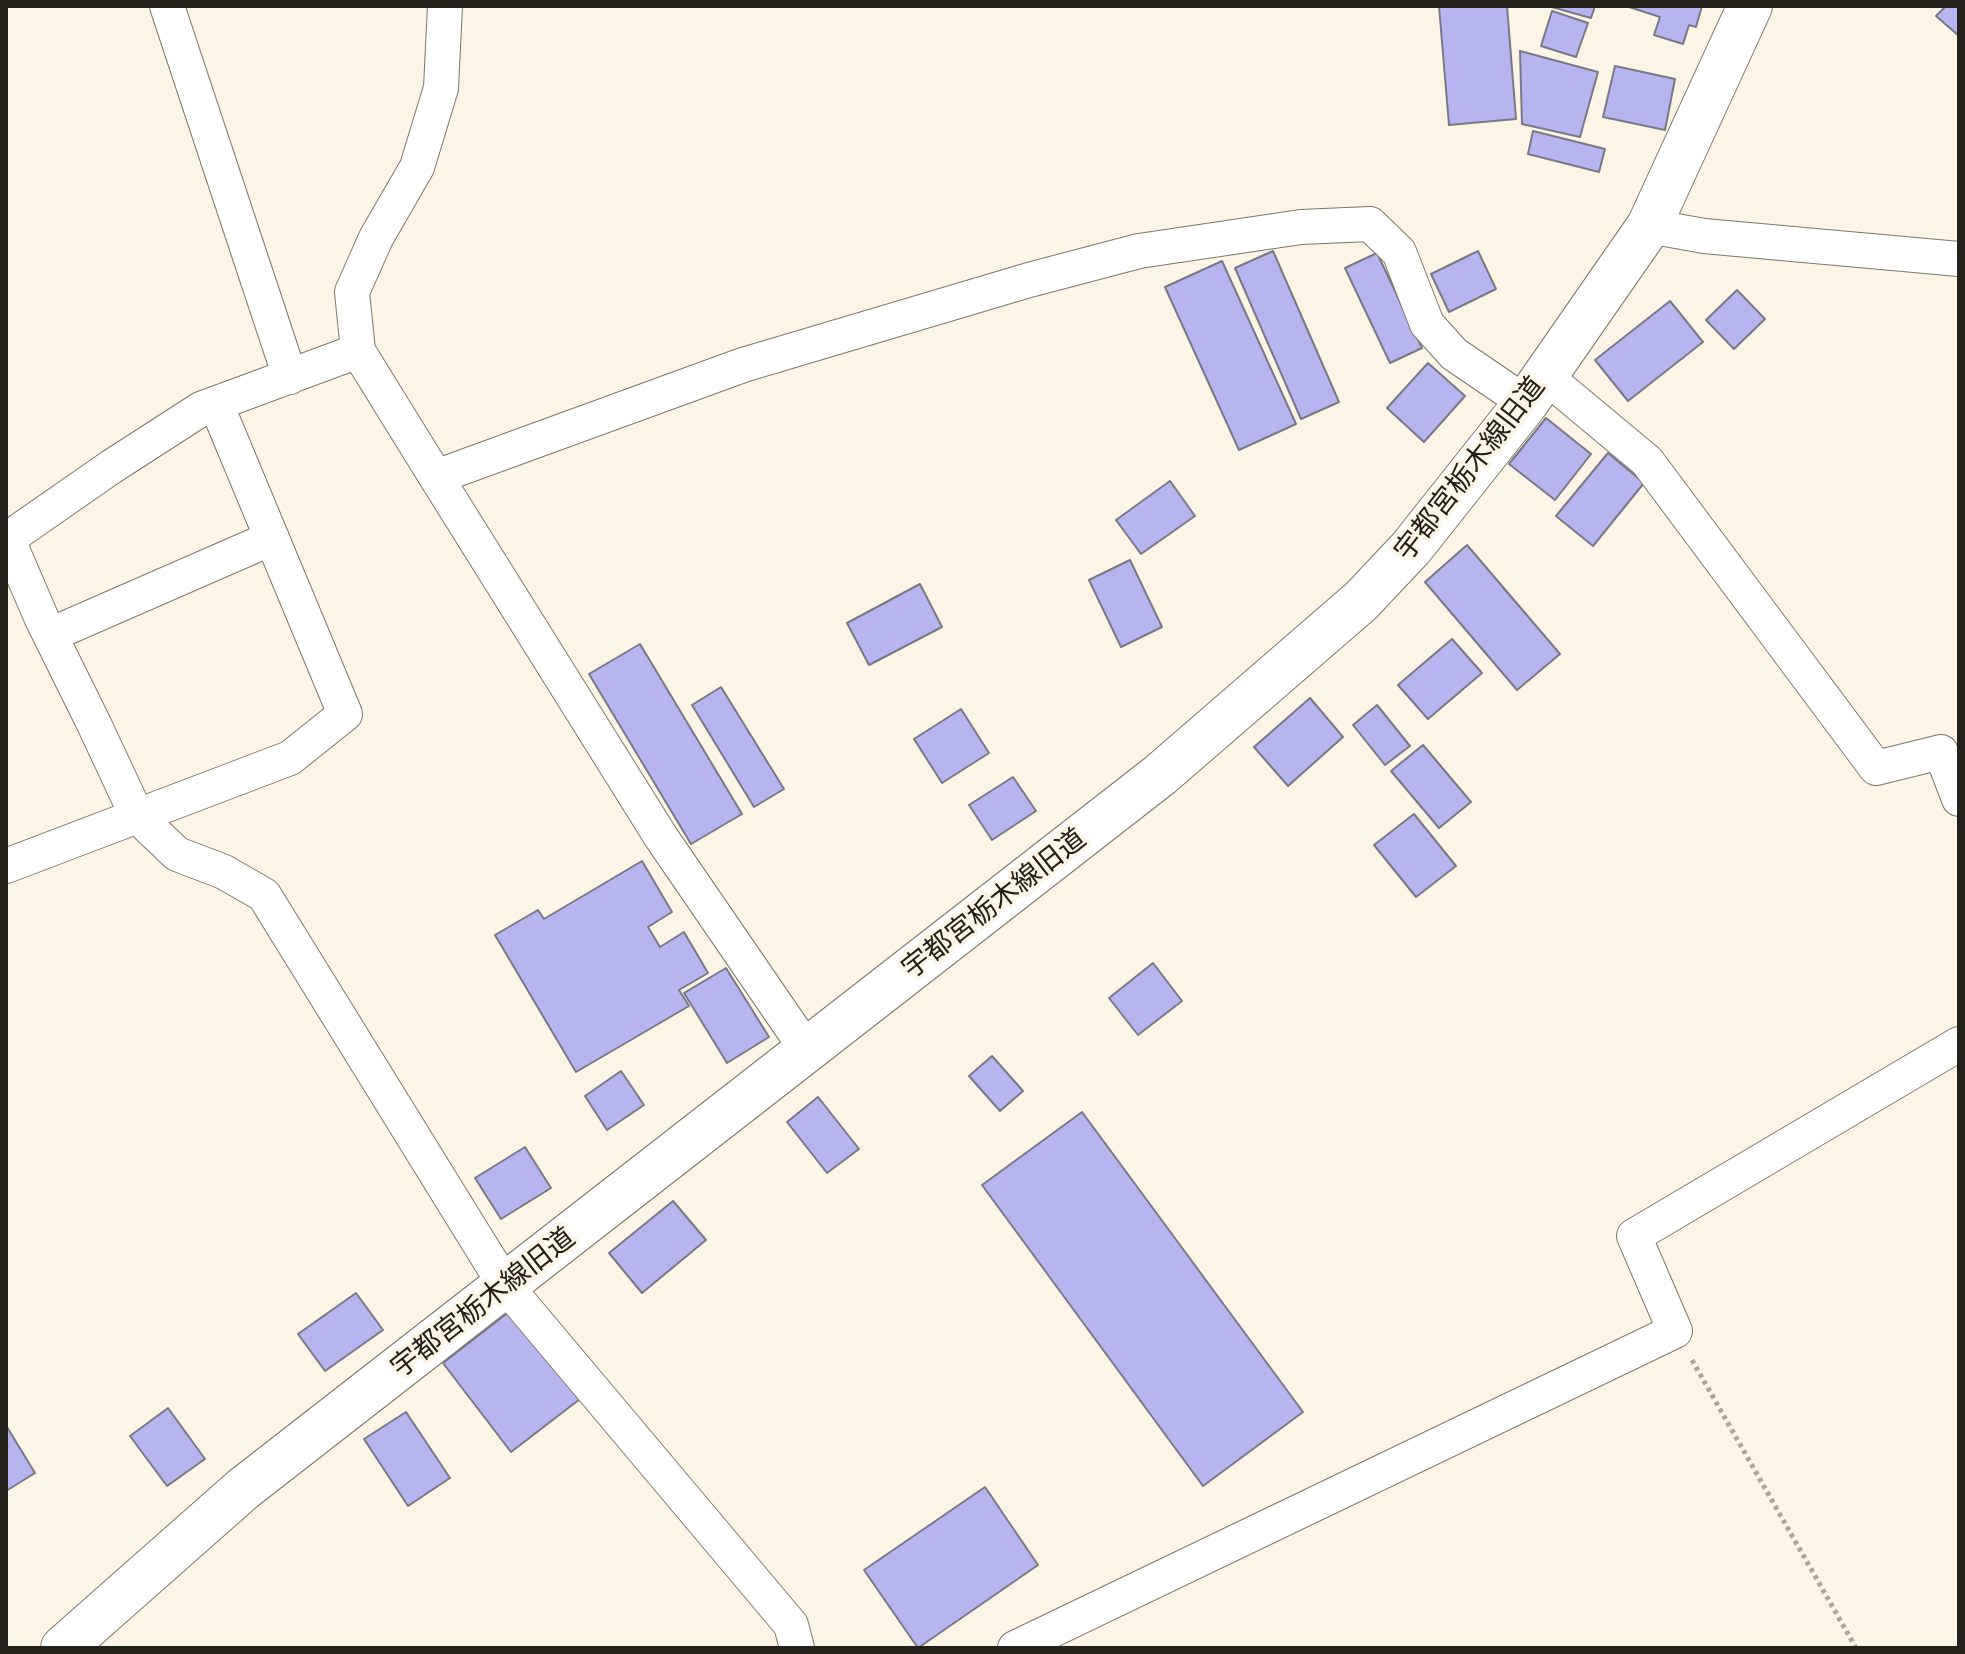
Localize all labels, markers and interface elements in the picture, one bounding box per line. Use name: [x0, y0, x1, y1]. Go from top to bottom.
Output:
street label: 宇都宮栃木線旧道: [1388, 370, 1552, 568]
street label: 宇都宮栃木線旧道: [895, 822, 1093, 986]
street label: 宇都宮栃木線旧道: [384, 1221, 582, 1385]

